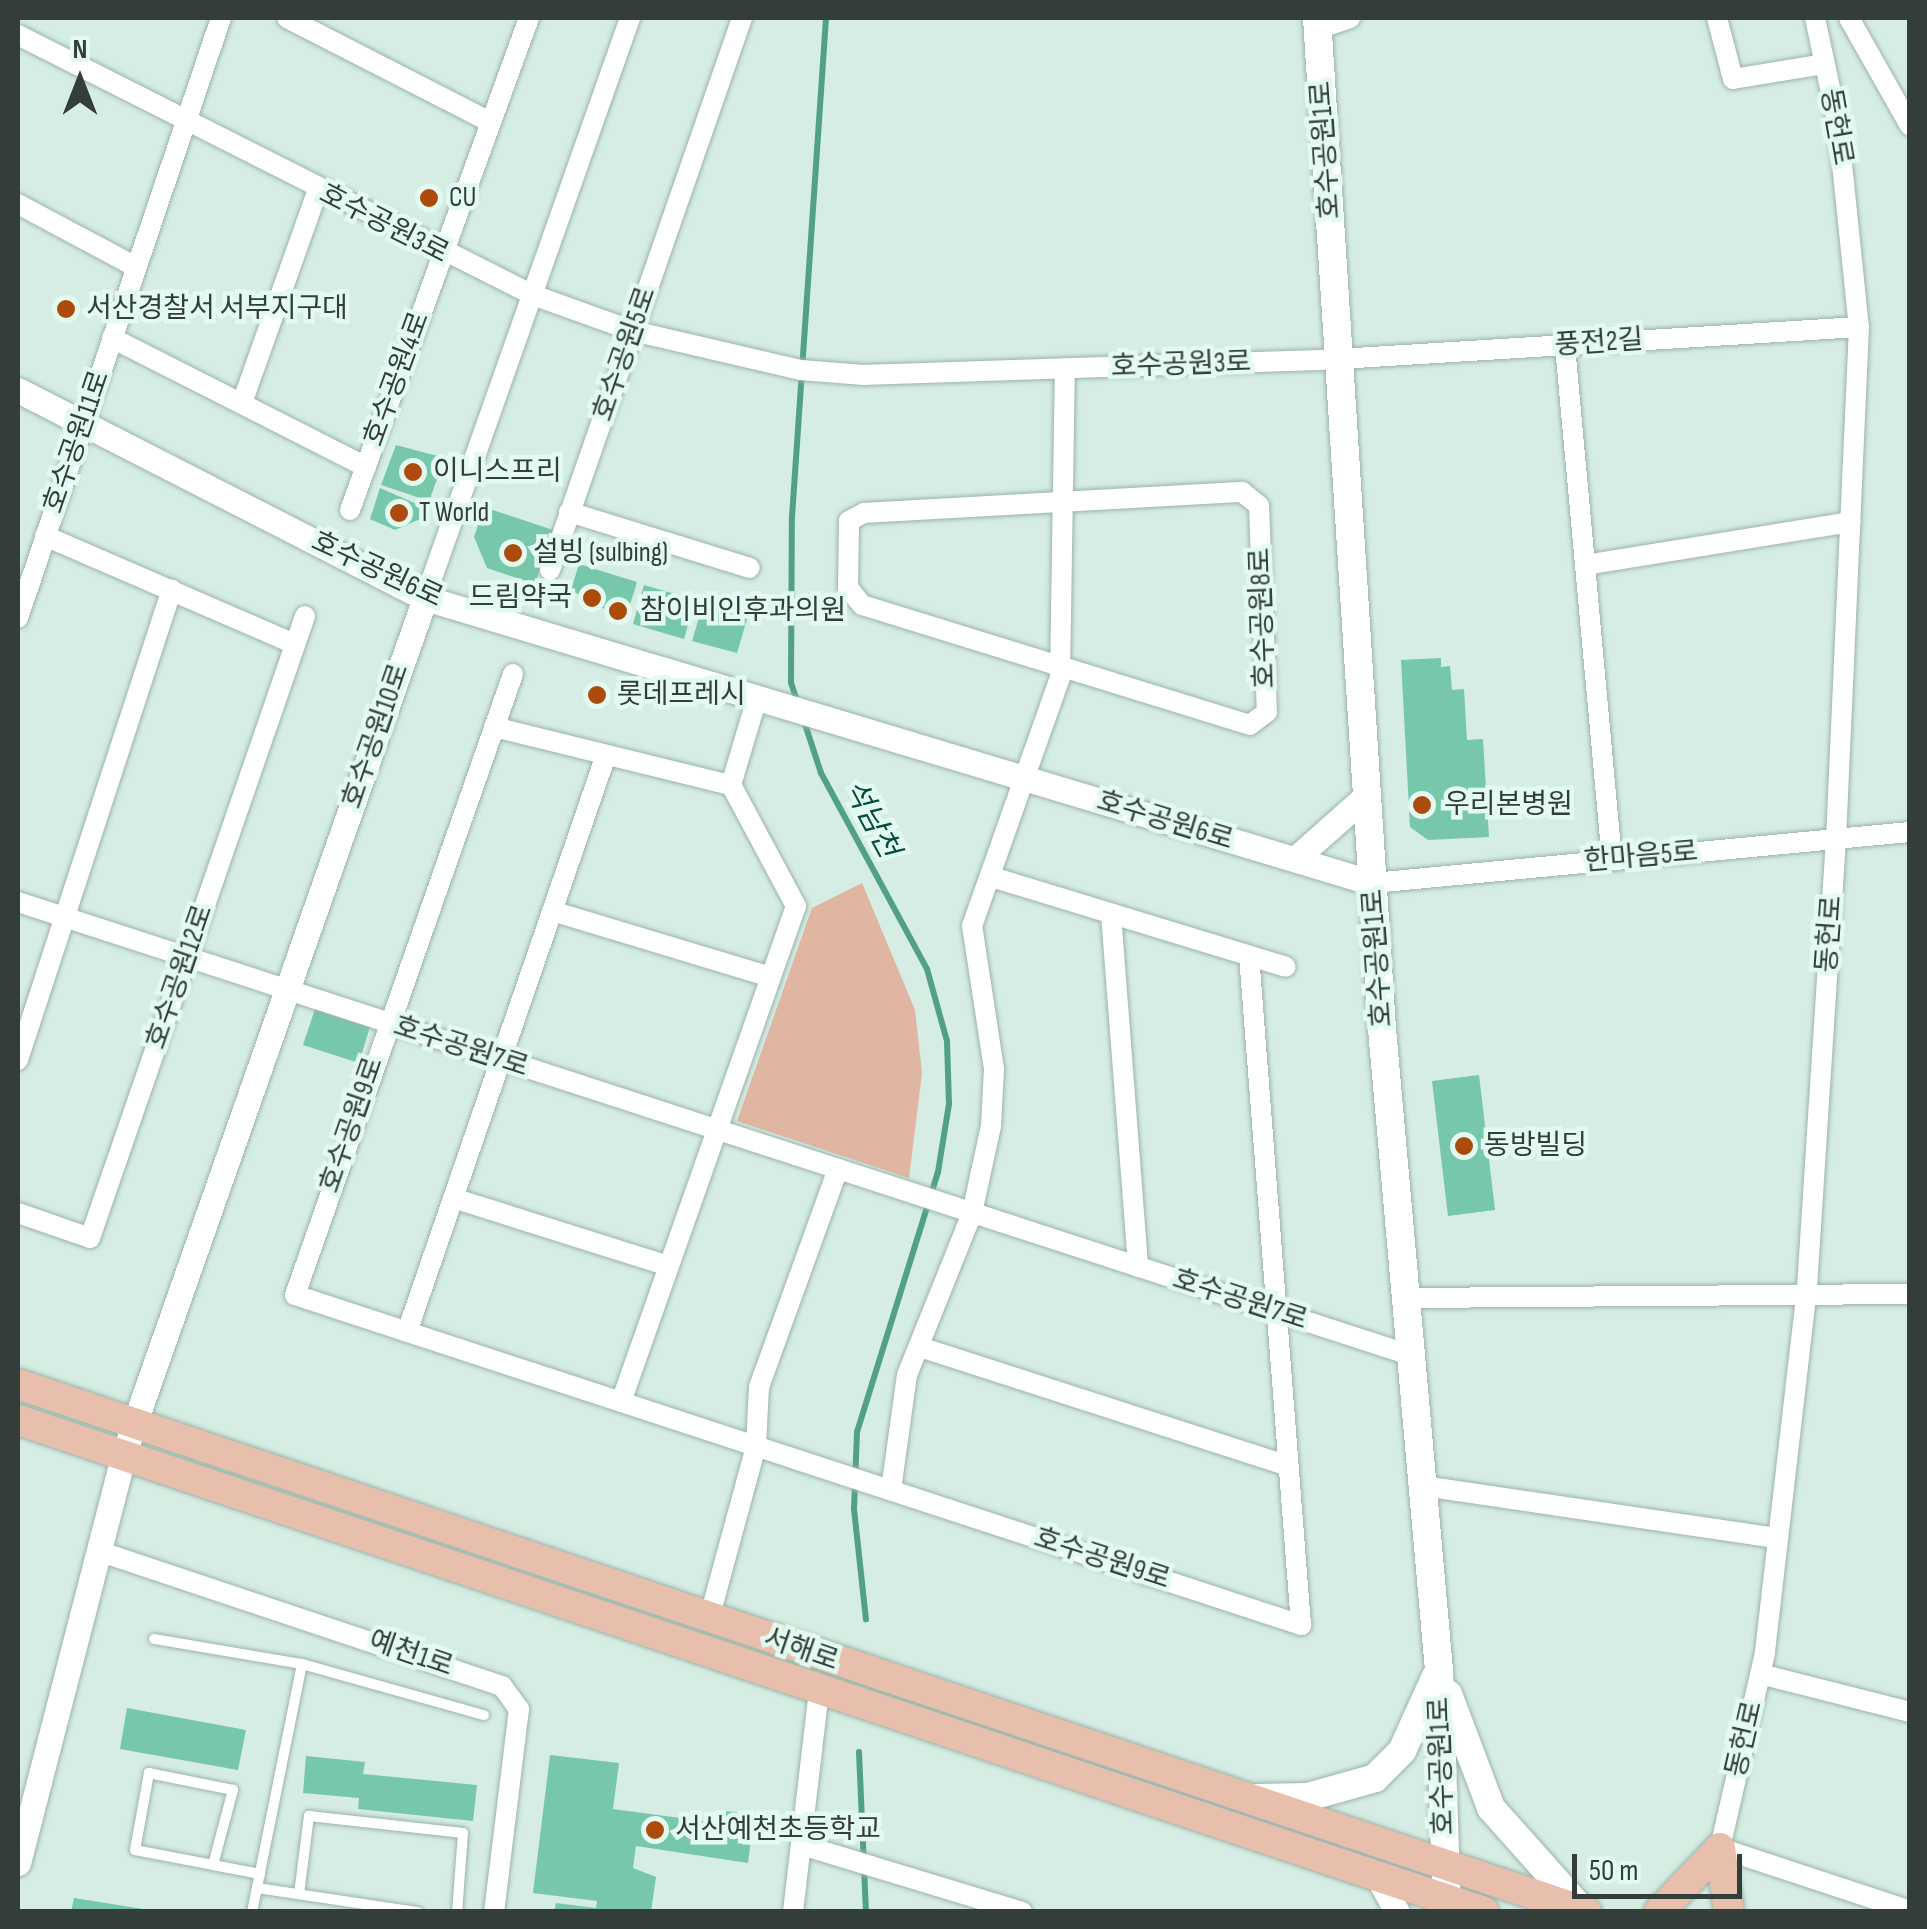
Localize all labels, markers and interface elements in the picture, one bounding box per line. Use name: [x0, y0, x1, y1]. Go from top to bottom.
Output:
north arrow: [30, 30, 130, 130]
text: N: [73, 33, 87, 66]
street label: 호수공원1로: [1304, 80, 1348, 220]
street label: 동헌로: [1813, 86, 1859, 168]
street label: 호수공원3로: [314, 177, 454, 271]
place label: CU: [449, 181, 476, 215]
marker: CU: [418, 187, 440, 209]
street label: 호수공원5로: [586, 282, 664, 426]
place label: 서산경찰서 서부지구대: [86, 292, 348, 326]
marker: 서산경찰서 서부지구대: [55, 298, 77, 320]
street label: 호수공원4로: [357, 307, 437, 451]
street label: 풍전2길: [1554, 323, 1644, 363]
street label: 호수공원3로: [1110, 346, 1252, 384]
street label: 호수공원11로: [37, 366, 117, 518]
place label: 이니스프리: [433, 455, 562, 489]
marker: 이니스프리: [402, 461, 424, 483]
place label: T World: [419, 496, 489, 530]
marker: T World: [388, 502, 410, 524]
street label: 호수공원6로: [306, 525, 448, 615]
place label: 설빙 (sulbing): [533, 536, 669, 570]
marker: 설빙 (sulbing): [502, 542, 524, 564]
street label: 호수공원8로: [1244, 547, 1282, 689]
place label: 드림약국: [469, 581, 572, 615]
marker: 드림약국: [581, 587, 603, 609]
place label: 참이비인후과의원: [640, 594, 846, 628]
marker: 참이비인후과의원: [605, 598, 631, 624]
street label: 호수공원10로: [336, 659, 416, 813]
place label: 롯데프레시: [617, 678, 746, 712]
marker: 롯데프레시: [586, 684, 608, 706]
water label: 석남천: [836, 774, 906, 864]
street label: 호수공원6로: [1093, 784, 1237, 858]
place label: 우리본병원: [1444, 788, 1573, 822]
marker: 우리본병원: [1409, 792, 1435, 818]
street label: 한마음5로: [1583, 835, 1699, 879]
street label: 호수공원1로: [1356, 888, 1400, 1028]
street label: 동헌로: [1811, 894, 1849, 974]
street label: 호수공원12로: [140, 900, 220, 1054]
street label: 호수공원7로: [389, 1009, 533, 1085]
street label: 호수공원9로: [313, 1053, 391, 1197]
place label: 동방빌딩: [1484, 1129, 1587, 1163]
marker: 동방빌딩: [1453, 1135, 1475, 1157]
street label: 호수공원7로: [1168, 1262, 1312, 1338]
street label: 호수공원9로: [1030, 1521, 1174, 1597]
street label: 서해로: [759, 1622, 843, 1678]
street label: 예천1로: [364, 1624, 458, 1684]
street label: 호수공원1로: [1423, 1696, 1461, 1836]
street label: 동헌로: [1720, 1698, 1770, 1780]
place label: 서산예천초등학교: [675, 1813, 881, 1847]
marker: 서산예천초등학교: [644, 1819, 666, 1841]
scale bar: [1577, 1834, 1747, 1896]
text: 50 m: [1589, 1853, 1638, 1889]

